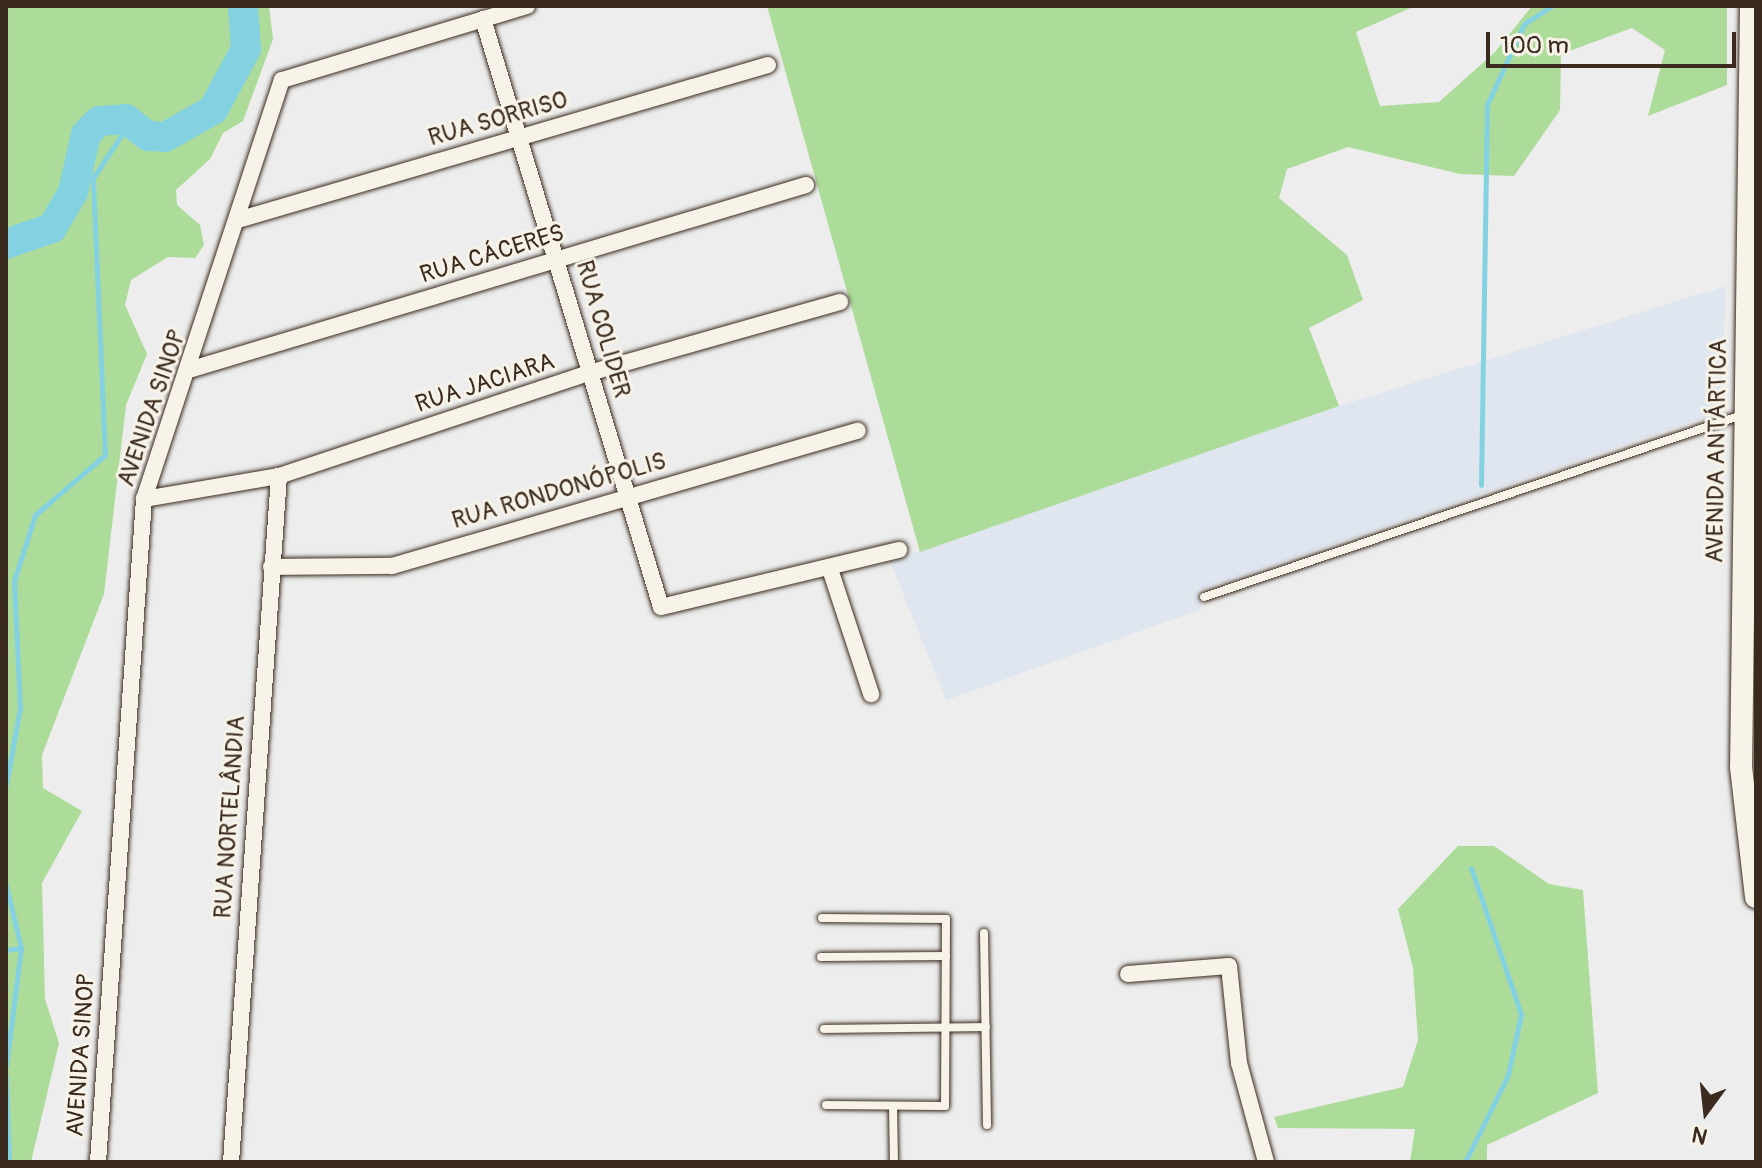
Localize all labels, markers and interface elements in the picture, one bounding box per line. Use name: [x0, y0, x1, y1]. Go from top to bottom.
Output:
scale bar: [1490, 16, 1740, 66]
text: 100 m: [1500, 31, 1569, 60]
street label: RUA SORRISO: [425, 85, 571, 153]
street label: RUA CÁCERES: [416, 218, 568, 290]
street label: RUA COLIDER: [570, 257, 636, 401]
street label: AVENIDA SINOP: [112, 326, 192, 490]
street label: AVENIDA ANTÁRTICA: [1701, 339, 1733, 563]
street label: RUA JACIARA: [412, 347, 558, 419]
street label: RUA RONDONÓPOLIS: [449, 447, 669, 535]
street label: RUA NORTELÂNDIA: [209, 715, 251, 919]
street label: AVENIDA SINOP: [61, 972, 101, 1138]
north arrow: [1666, 1072, 1746, 1152]
text: N: [1689, 1120, 1711, 1151]

